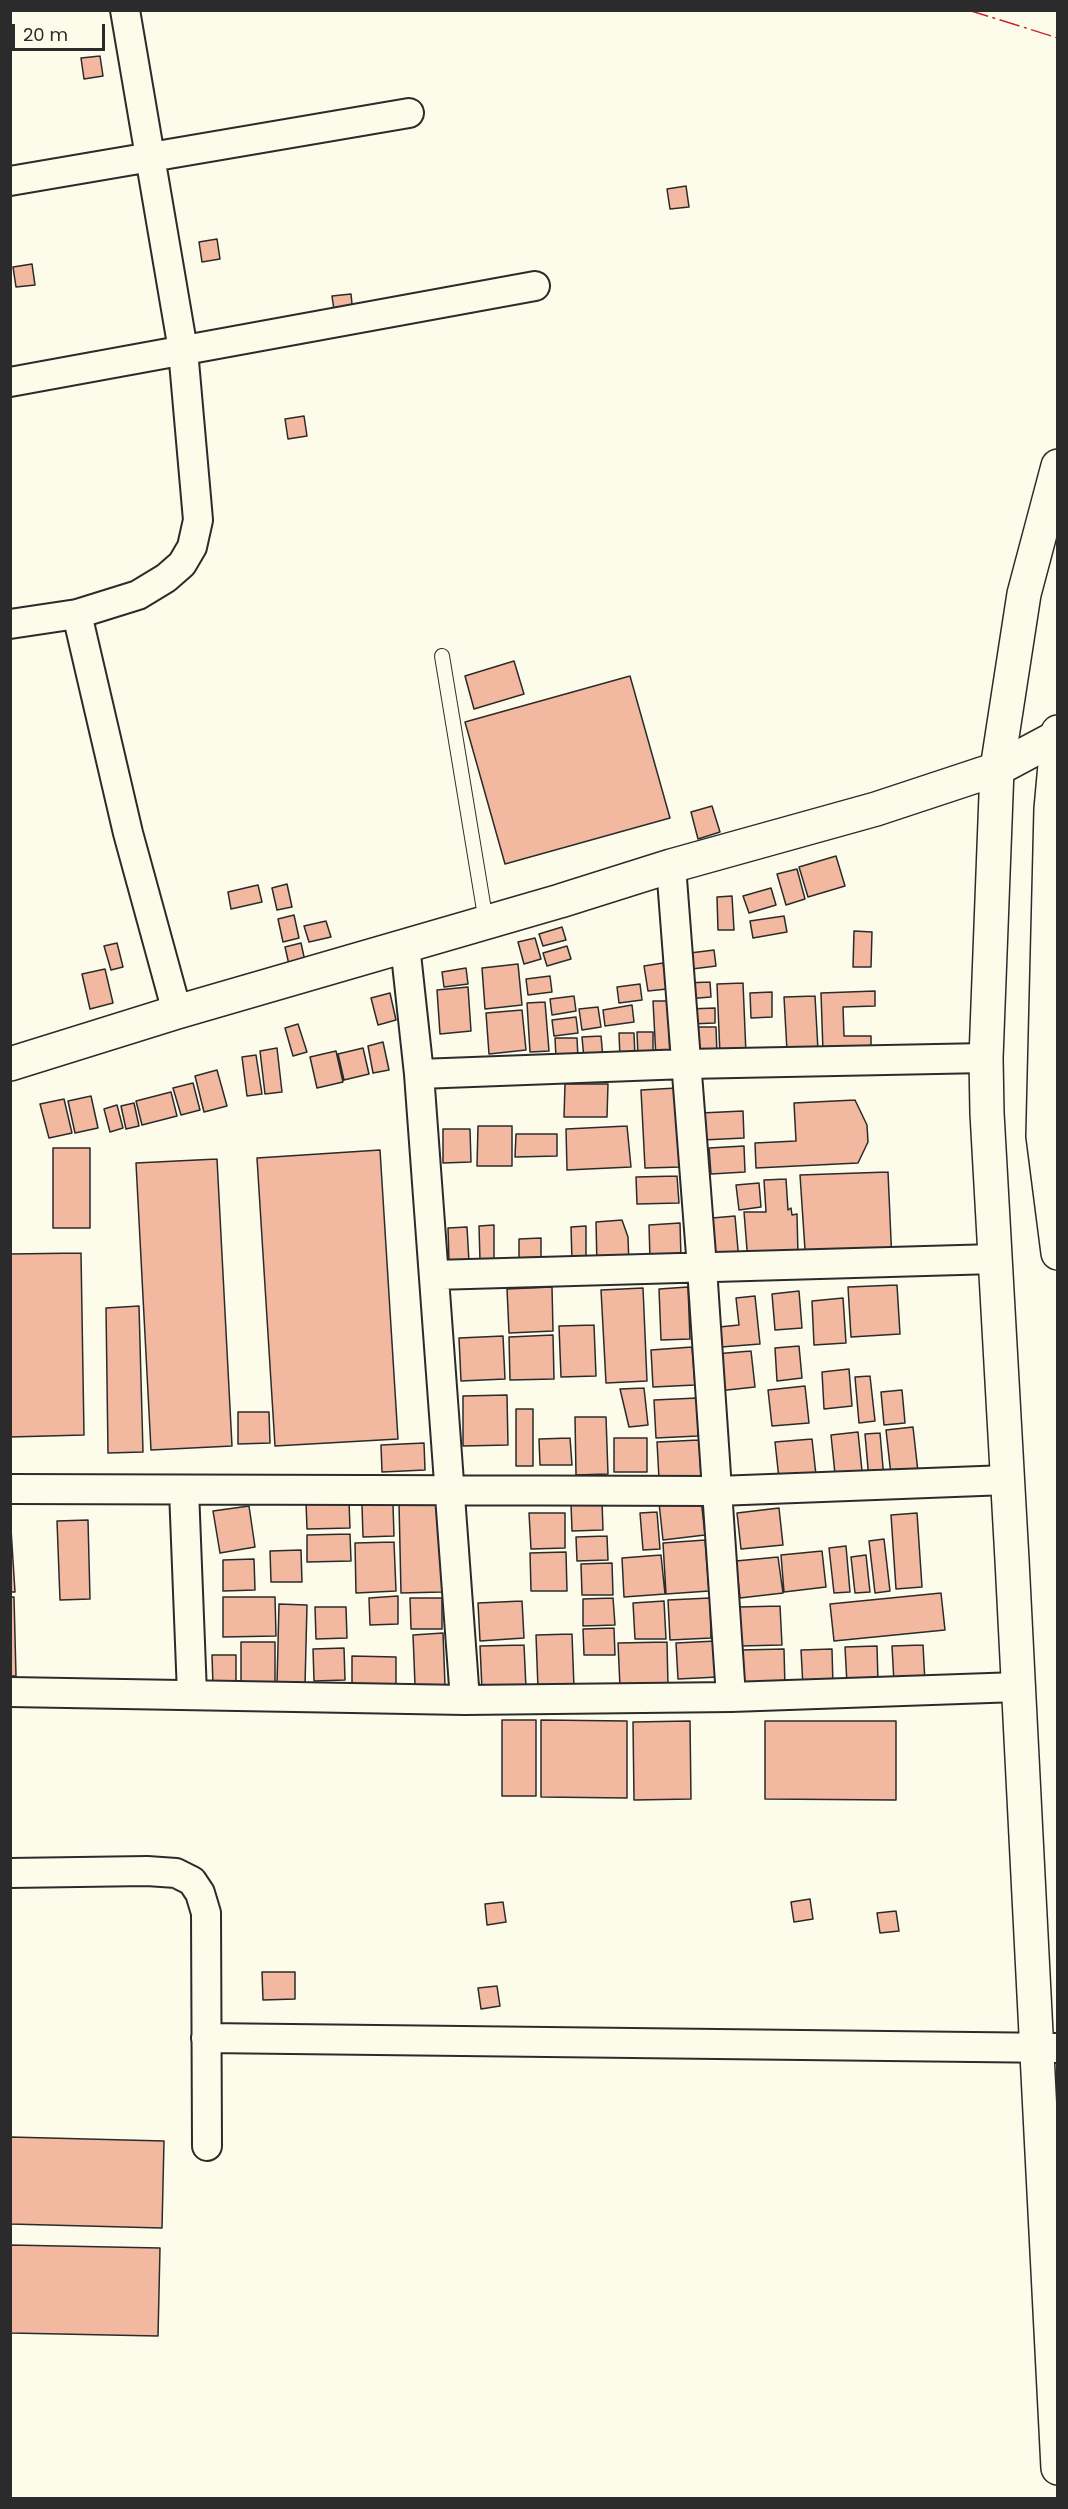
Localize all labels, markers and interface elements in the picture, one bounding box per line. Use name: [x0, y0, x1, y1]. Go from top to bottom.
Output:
scale bar: [15, 12, 108, 50]
text: 20 m: [23, 22, 68, 47]

